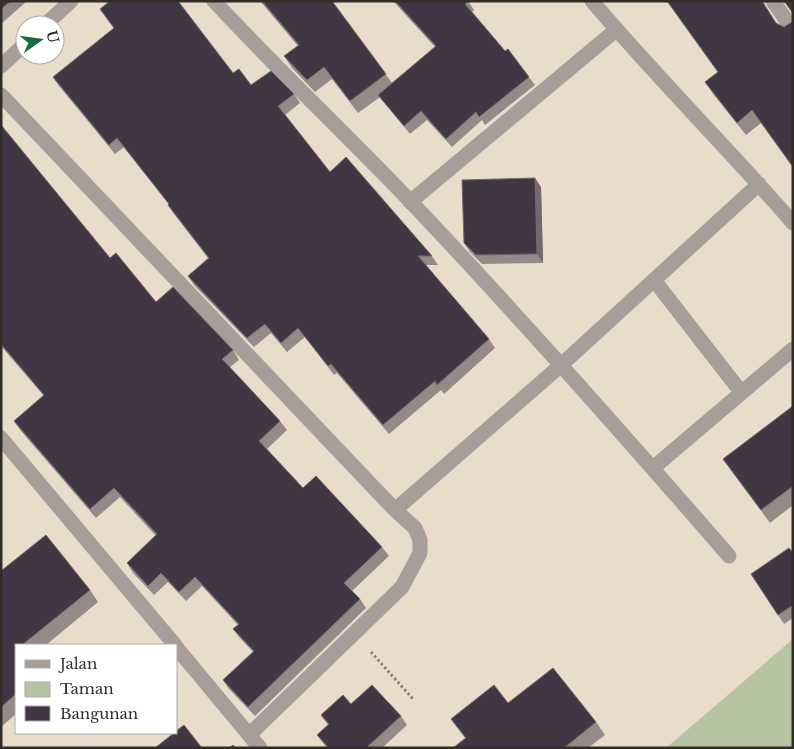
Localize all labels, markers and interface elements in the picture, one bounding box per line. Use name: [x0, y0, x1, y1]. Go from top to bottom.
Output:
north arrow: [15, 15, 65, 65]
text: U: [42, 29, 63, 46]
legend: [15, 644, 178, 734]
text: Jalan: [58, 654, 97, 673]
text: Taman: [60, 679, 114, 698]
text: Bangunan: [60, 704, 138, 723]

